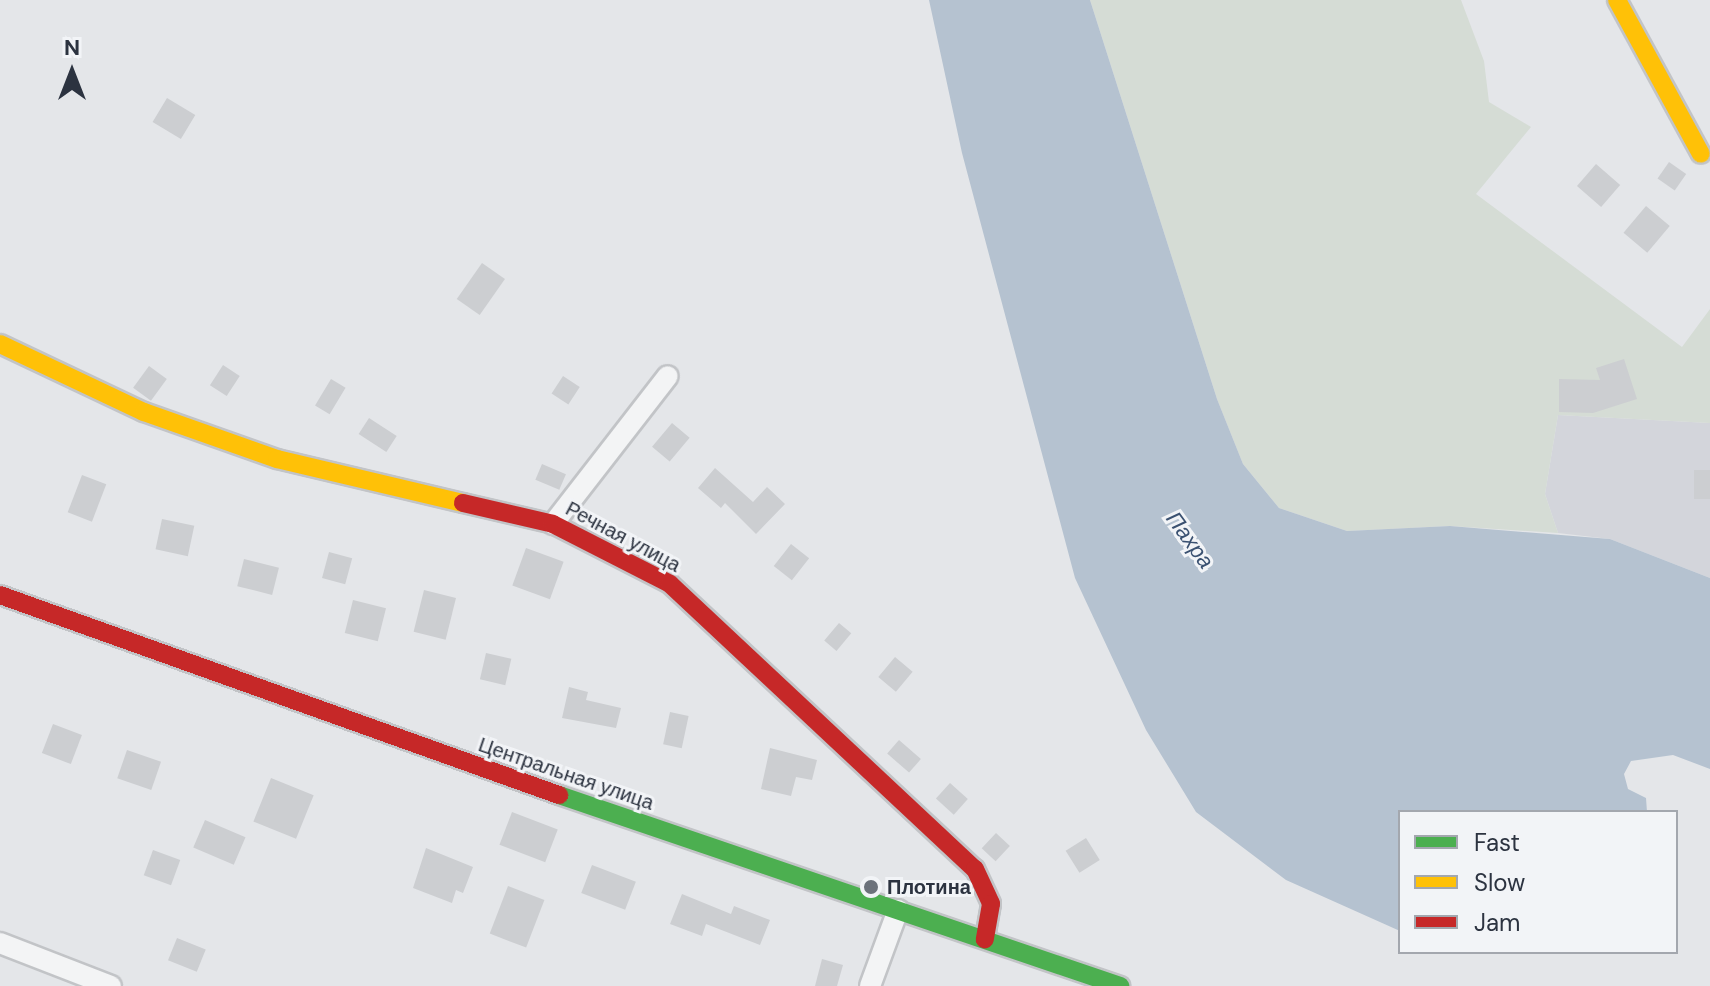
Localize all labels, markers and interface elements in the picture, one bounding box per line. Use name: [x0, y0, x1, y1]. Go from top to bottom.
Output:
north arrow: [32, 32, 112, 112]
text: N: [64, 33, 80, 62]
street label: Речная улица: [561, 497, 685, 577]
water label: Пахра: [1161, 506, 1219, 574]
street label: Центральная улица: [475, 733, 657, 815]
legend: [1398, 810, 1678, 954]
text: Fast: [1474, 827, 1520, 858]
text: Slow: [1474, 867, 1525, 898]
place label: Плотина: [887, 875, 971, 899]
marker: Плотина: [862, 878, 880, 896]
text: Jam: [1474, 907, 1520, 938]

